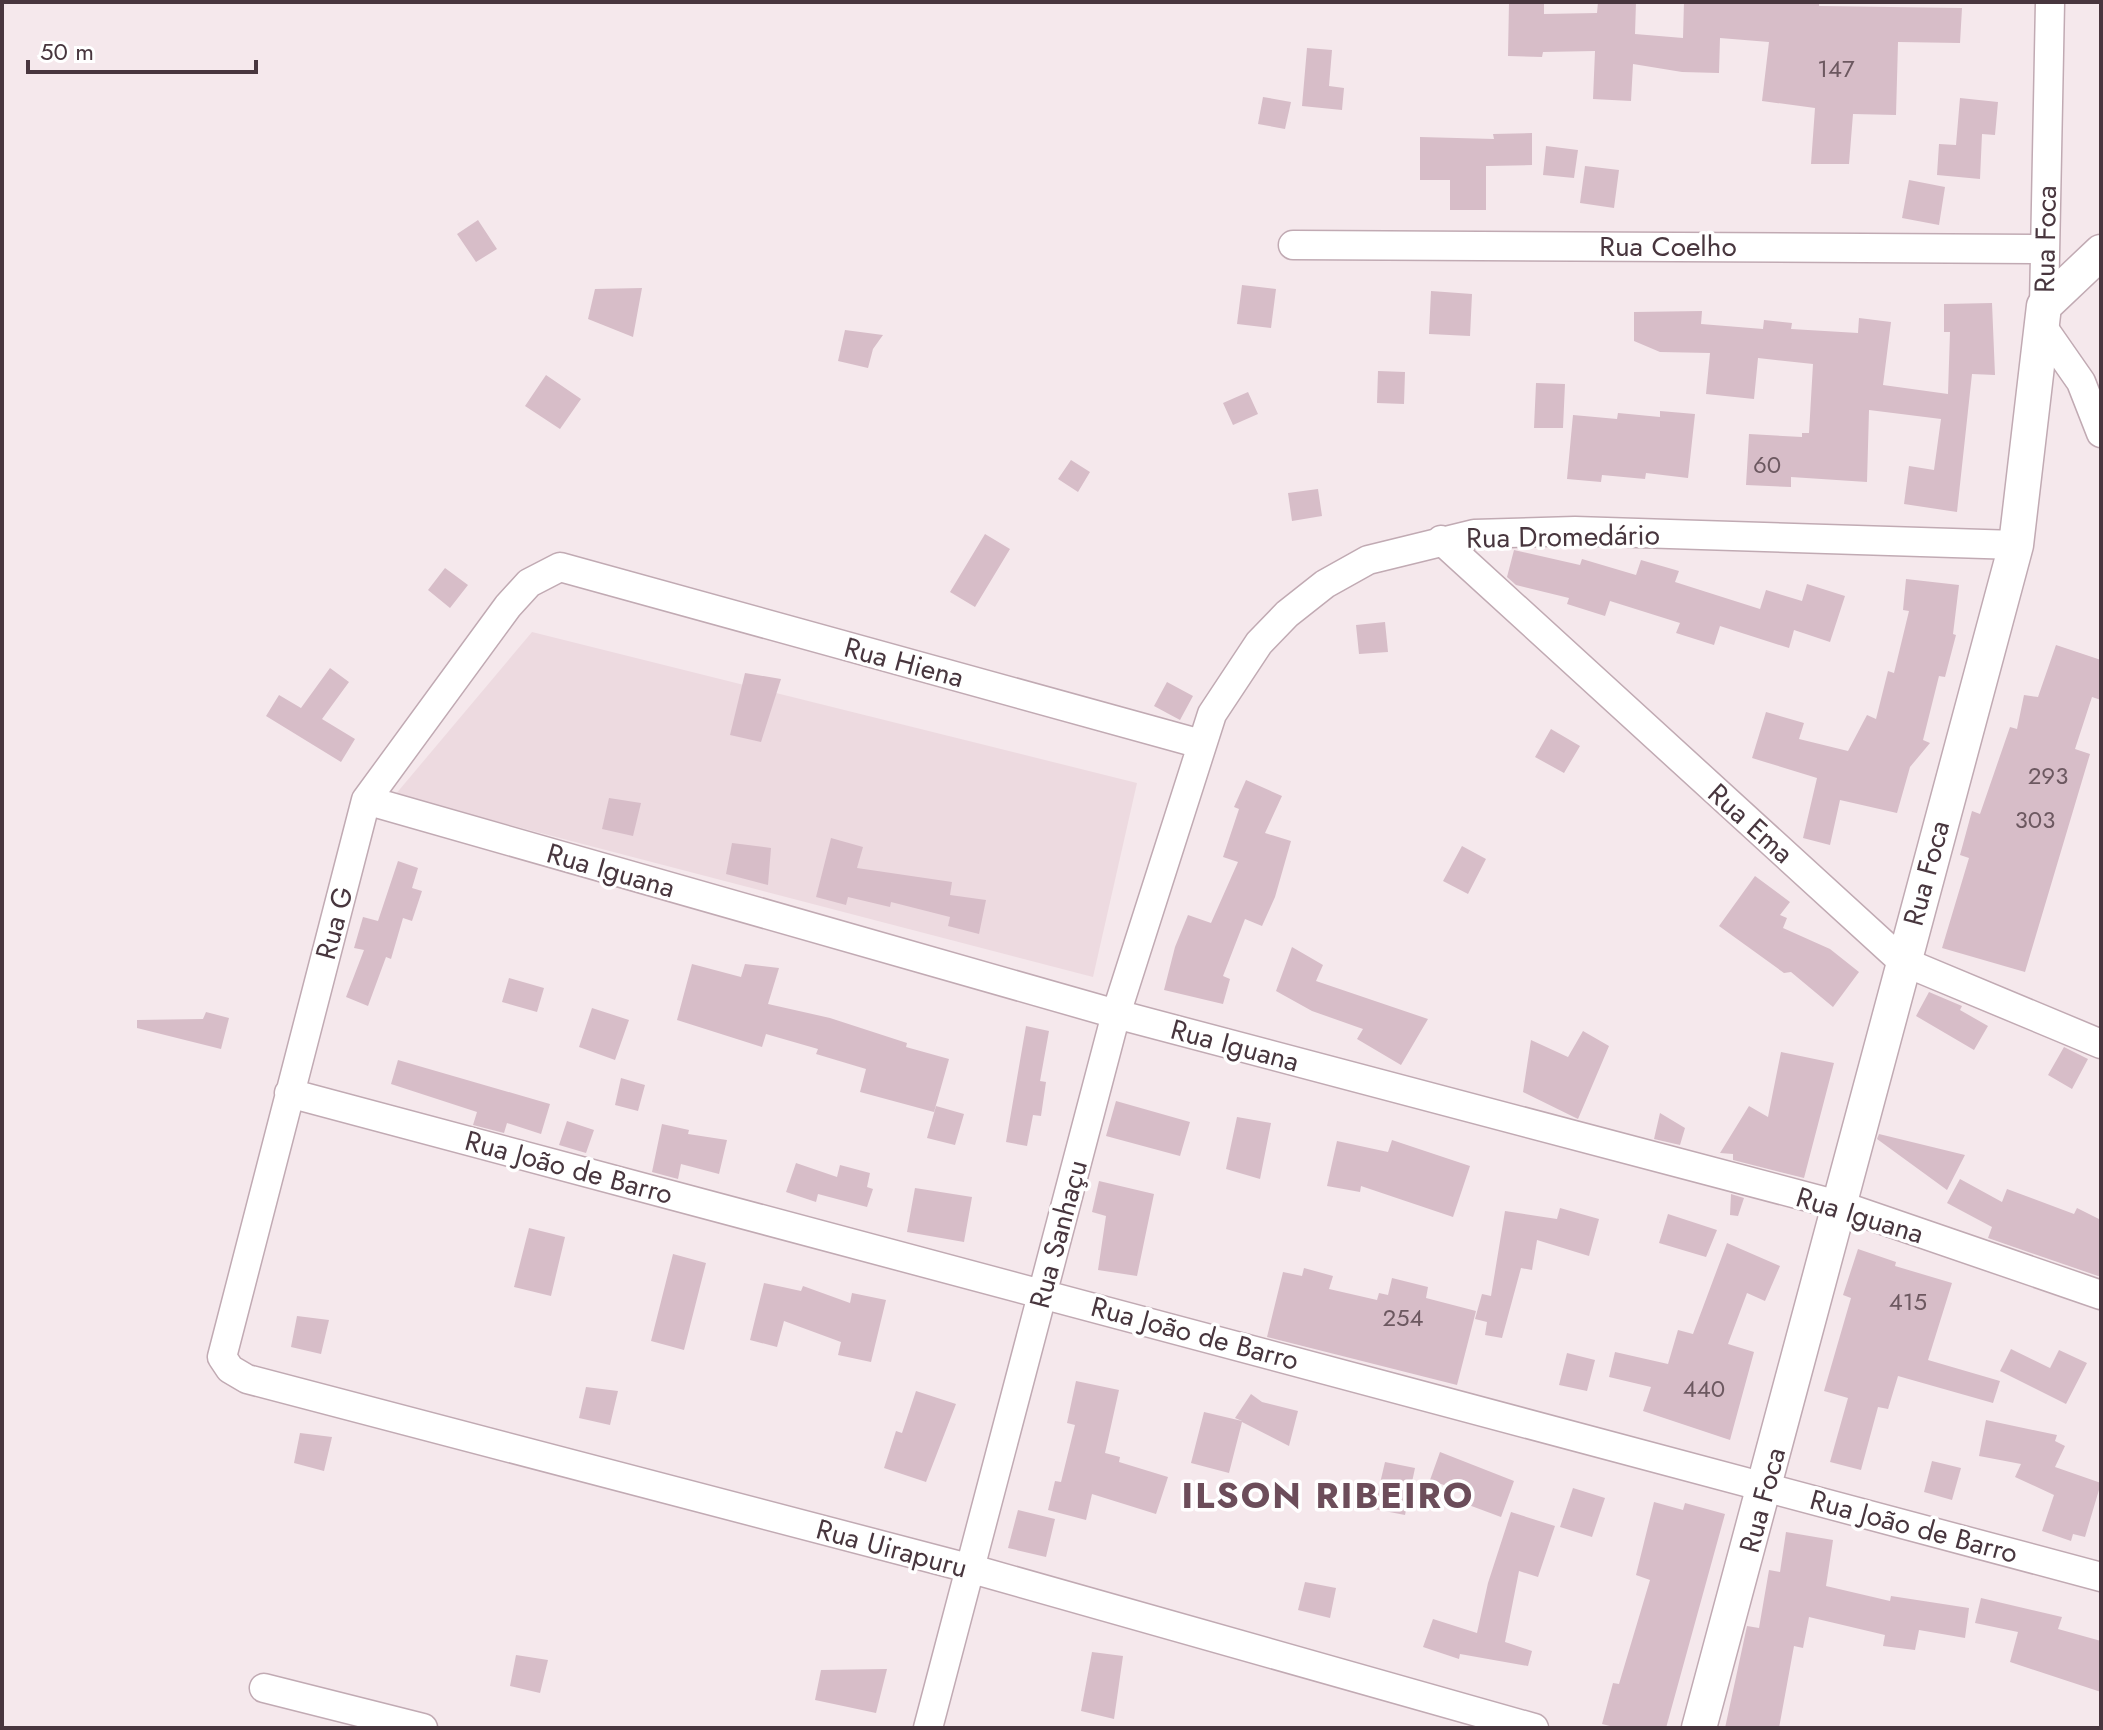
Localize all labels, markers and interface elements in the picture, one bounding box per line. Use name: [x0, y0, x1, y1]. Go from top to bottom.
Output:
scale bar: [28, 24, 256, 74]
text: 50 m: [40, 34, 94, 69]
house number: 147: [1817, 51, 1855, 86]
street label: Rua Foca: [2024, 185, 2067, 293]
street label: Rua Coelho: [1599, 226, 1737, 267]
house number: 60: [1753, 447, 1781, 482]
street label: Rua Dromedário: [1466, 514, 1660, 559]
street label: Rua Hiena: [840, 627, 968, 698]
house number: 293: [2028, 758, 2068, 793]
street label: Rua Ema: [1699, 774, 1803, 873]
house number: 303: [2015, 802, 2055, 837]
street label: Rua Foca: [1893, 816, 1960, 930]
street label: Rua Iguana: [542, 833, 680, 908]
street label: Rua G: [305, 882, 364, 964]
street label: Rua Iguana: [1166, 1009, 1304, 1082]
street label: Rua João de Barro: [460, 1120, 677, 1215]
street label: Rua Sanhaçu: [1019, 1155, 1098, 1313]
street label: Rua Iguana: [1791, 1177, 1929, 1254]
house number: 415: [1889, 1284, 1927, 1319]
street label: Rua João de Barro: [1086, 1286, 1303, 1381]
house number: 254: [1382, 1300, 1424, 1335]
house number: 440: [1683, 1371, 1725, 1406]
street label: Rua Foca: [1729, 1443, 1796, 1557]
district label: ILSON RIBEIRO: [1182, 1469, 1474, 1521]
street label: Rua João de Barro: [1805, 1479, 2022, 1574]
street label: Rua Uirapuru: [812, 1509, 972, 1588]

